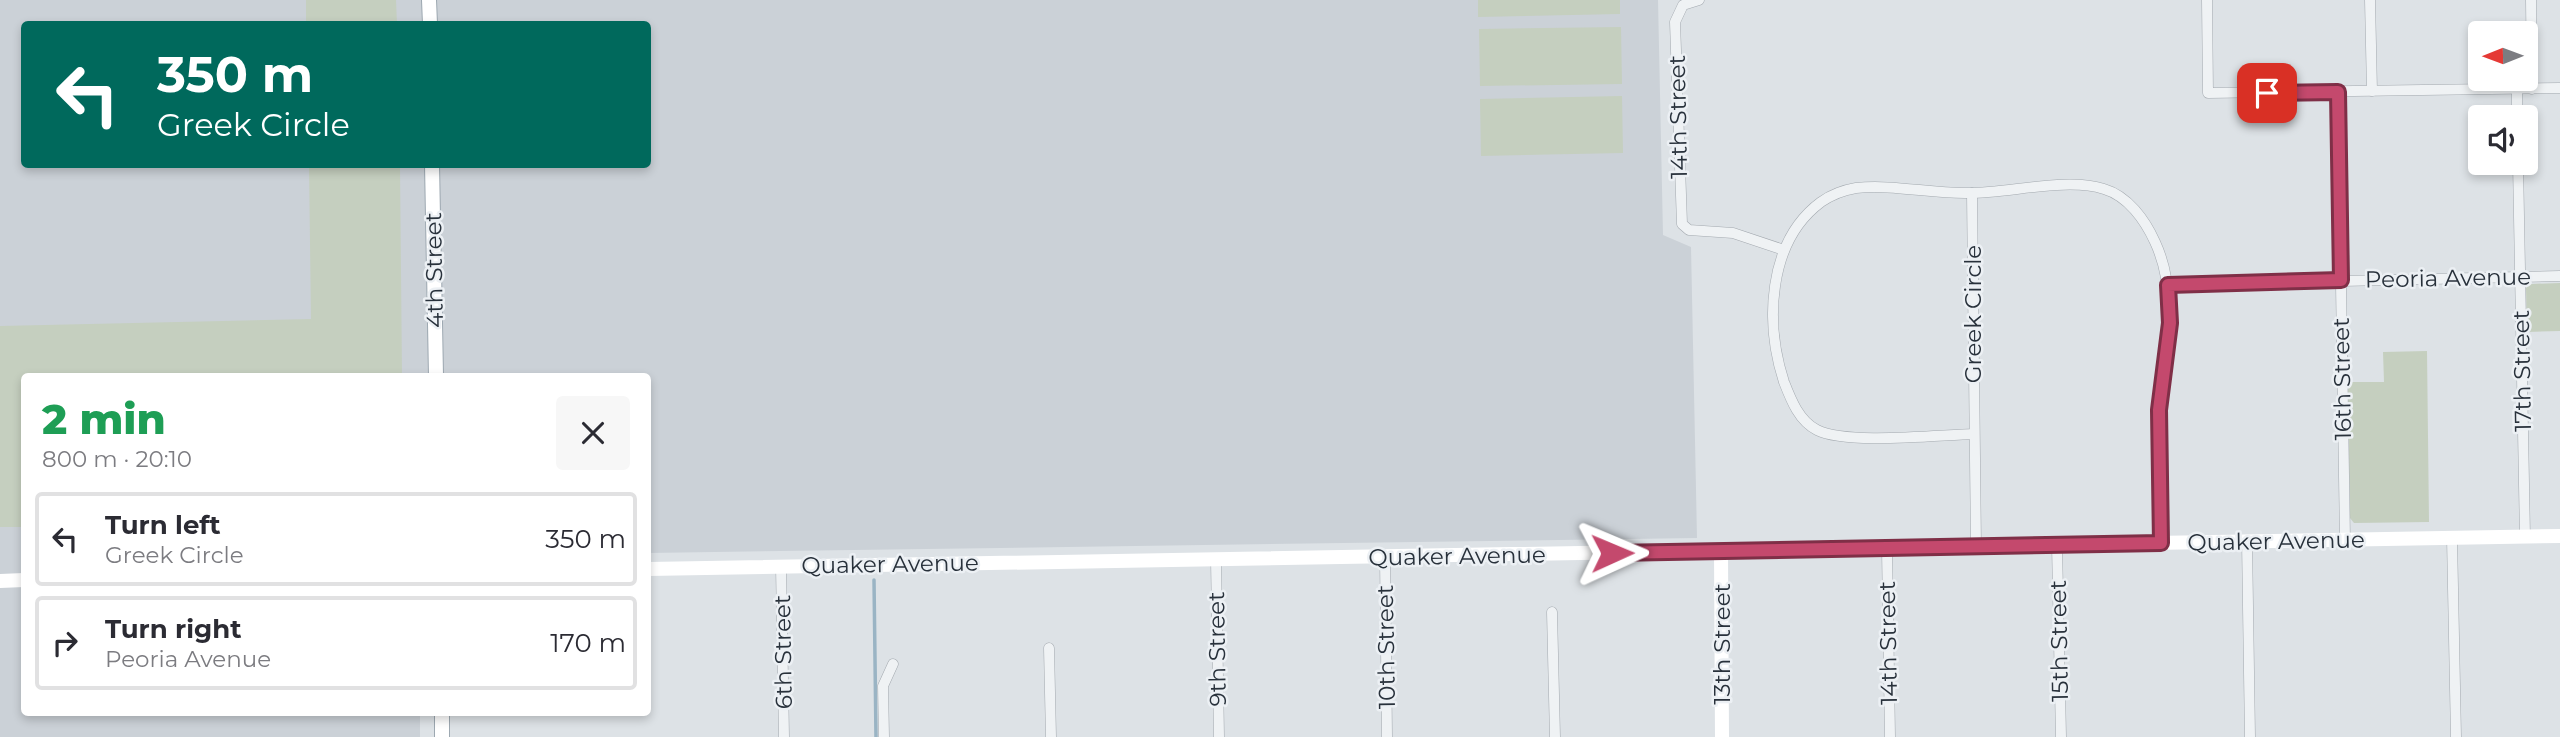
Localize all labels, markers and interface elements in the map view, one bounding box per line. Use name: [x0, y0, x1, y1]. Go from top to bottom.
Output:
north arrow: [2468, 21, 2538, 91]
map controls: [2468, 21, 2538, 175]
text: 350 m: [157, 45, 313, 104]
icon: left: [42, 49, 133, 140]
street label: 14th Street: [1663, 55, 1693, 179]
pin: [2237, 63, 2297, 123]
icon: arrive: [2248, 74, 2286, 112]
text: Greek Circle: [157, 105, 350, 144]
button: sound: [2468, 105, 2538, 175]
street label: 4th Street: [419, 212, 449, 328]
street label: Greek Circle: [1959, 245, 1987, 383]
street label: Peoria Avenue: [2365, 263, 2531, 293]
street label: 17th Street: [2507, 310, 2537, 432]
street label: 16th Street: [2327, 317, 2357, 441]
text: 2 min: [42, 393, 166, 445]
button: close: [556, 396, 630, 470]
text: 800 m · 20:10: [42, 445, 192, 473]
text: Turn left: [105, 509, 221, 541]
position arrow: [1575, 516, 1649, 590]
icon: left: [46, 520, 84, 558]
text: 350 m: [545, 523, 626, 555]
street label: Quaker Avenue: [2187, 525, 2365, 557]
street label: Quaker Avenue: [1368, 540, 1546, 572]
text: Greek Circle: [105, 541, 244, 569]
street label: Quaker Avenue: [801, 548, 979, 580]
street label: 15th Street: [2044, 580, 2074, 702]
street label: 14th Street: [1873, 581, 1903, 705]
street label: 13th Street: [1708, 583, 1736, 705]
street label: 10th Street: [1371, 585, 1401, 709]
street label: 9th Street: [1202, 591, 1232, 707]
street label: 6th Street: [768, 595, 798, 709]
text: Turn right: [105, 613, 241, 645]
icon: right: [46, 624, 84, 662]
text: 170 m: [550, 627, 626, 659]
text: Peoria Avenue: [105, 645, 271, 673]

